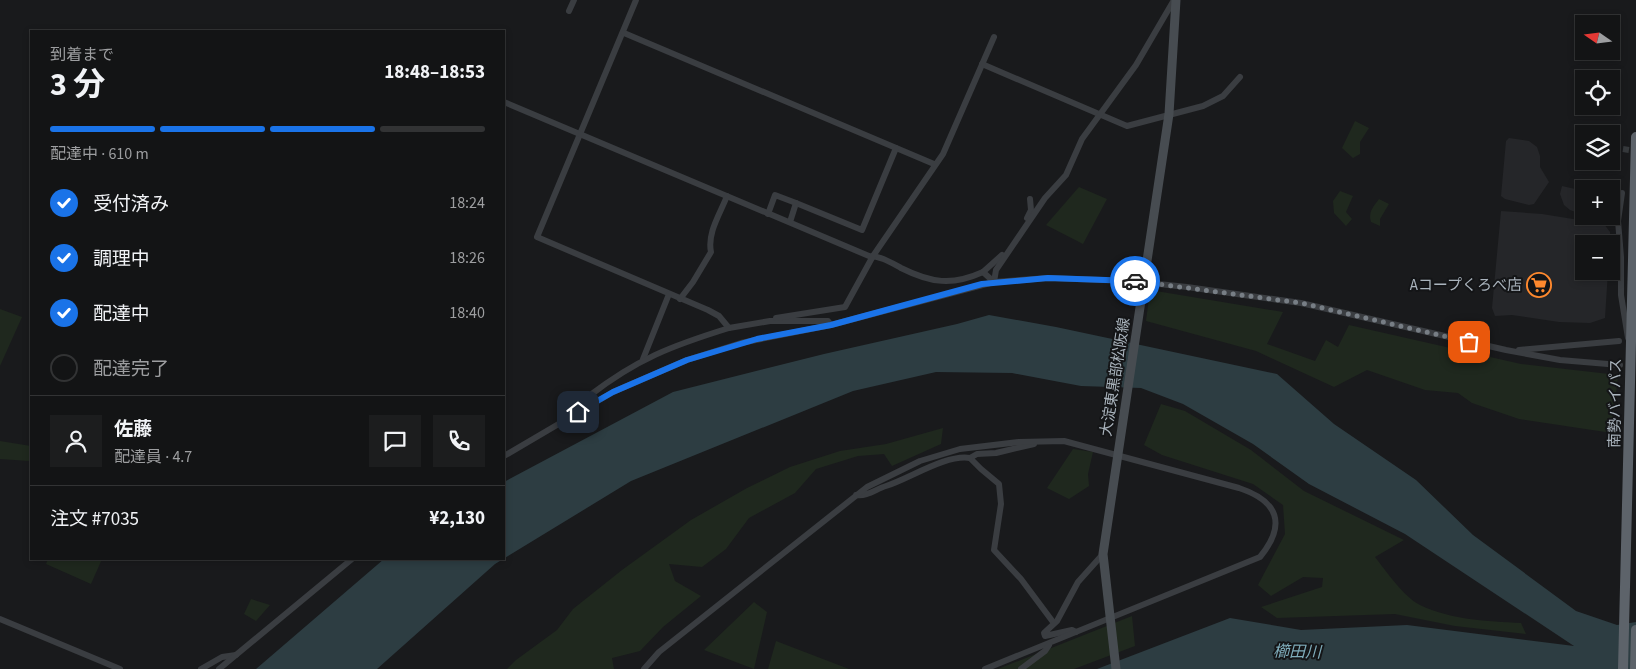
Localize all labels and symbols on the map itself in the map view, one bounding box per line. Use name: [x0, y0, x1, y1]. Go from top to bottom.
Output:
north arrow: [1575, 15, 1620, 60]
courier: [1110, 256, 1160, 306]
supermarket icon: Aコープくろべ店: [1526, 272, 1552, 298]
place label: Aコープくろべ店: [1410, 275, 1522, 296]
street label: 大淀東黒部松阪線: [1096, 316, 1135, 438]
pin: [1448, 321, 1490, 363]
street label: 南勢バイパス: [1604, 358, 1627, 448]
pin: [557, 391, 599, 433]
water label: 櫛田川: [1273, 641, 1323, 663]

